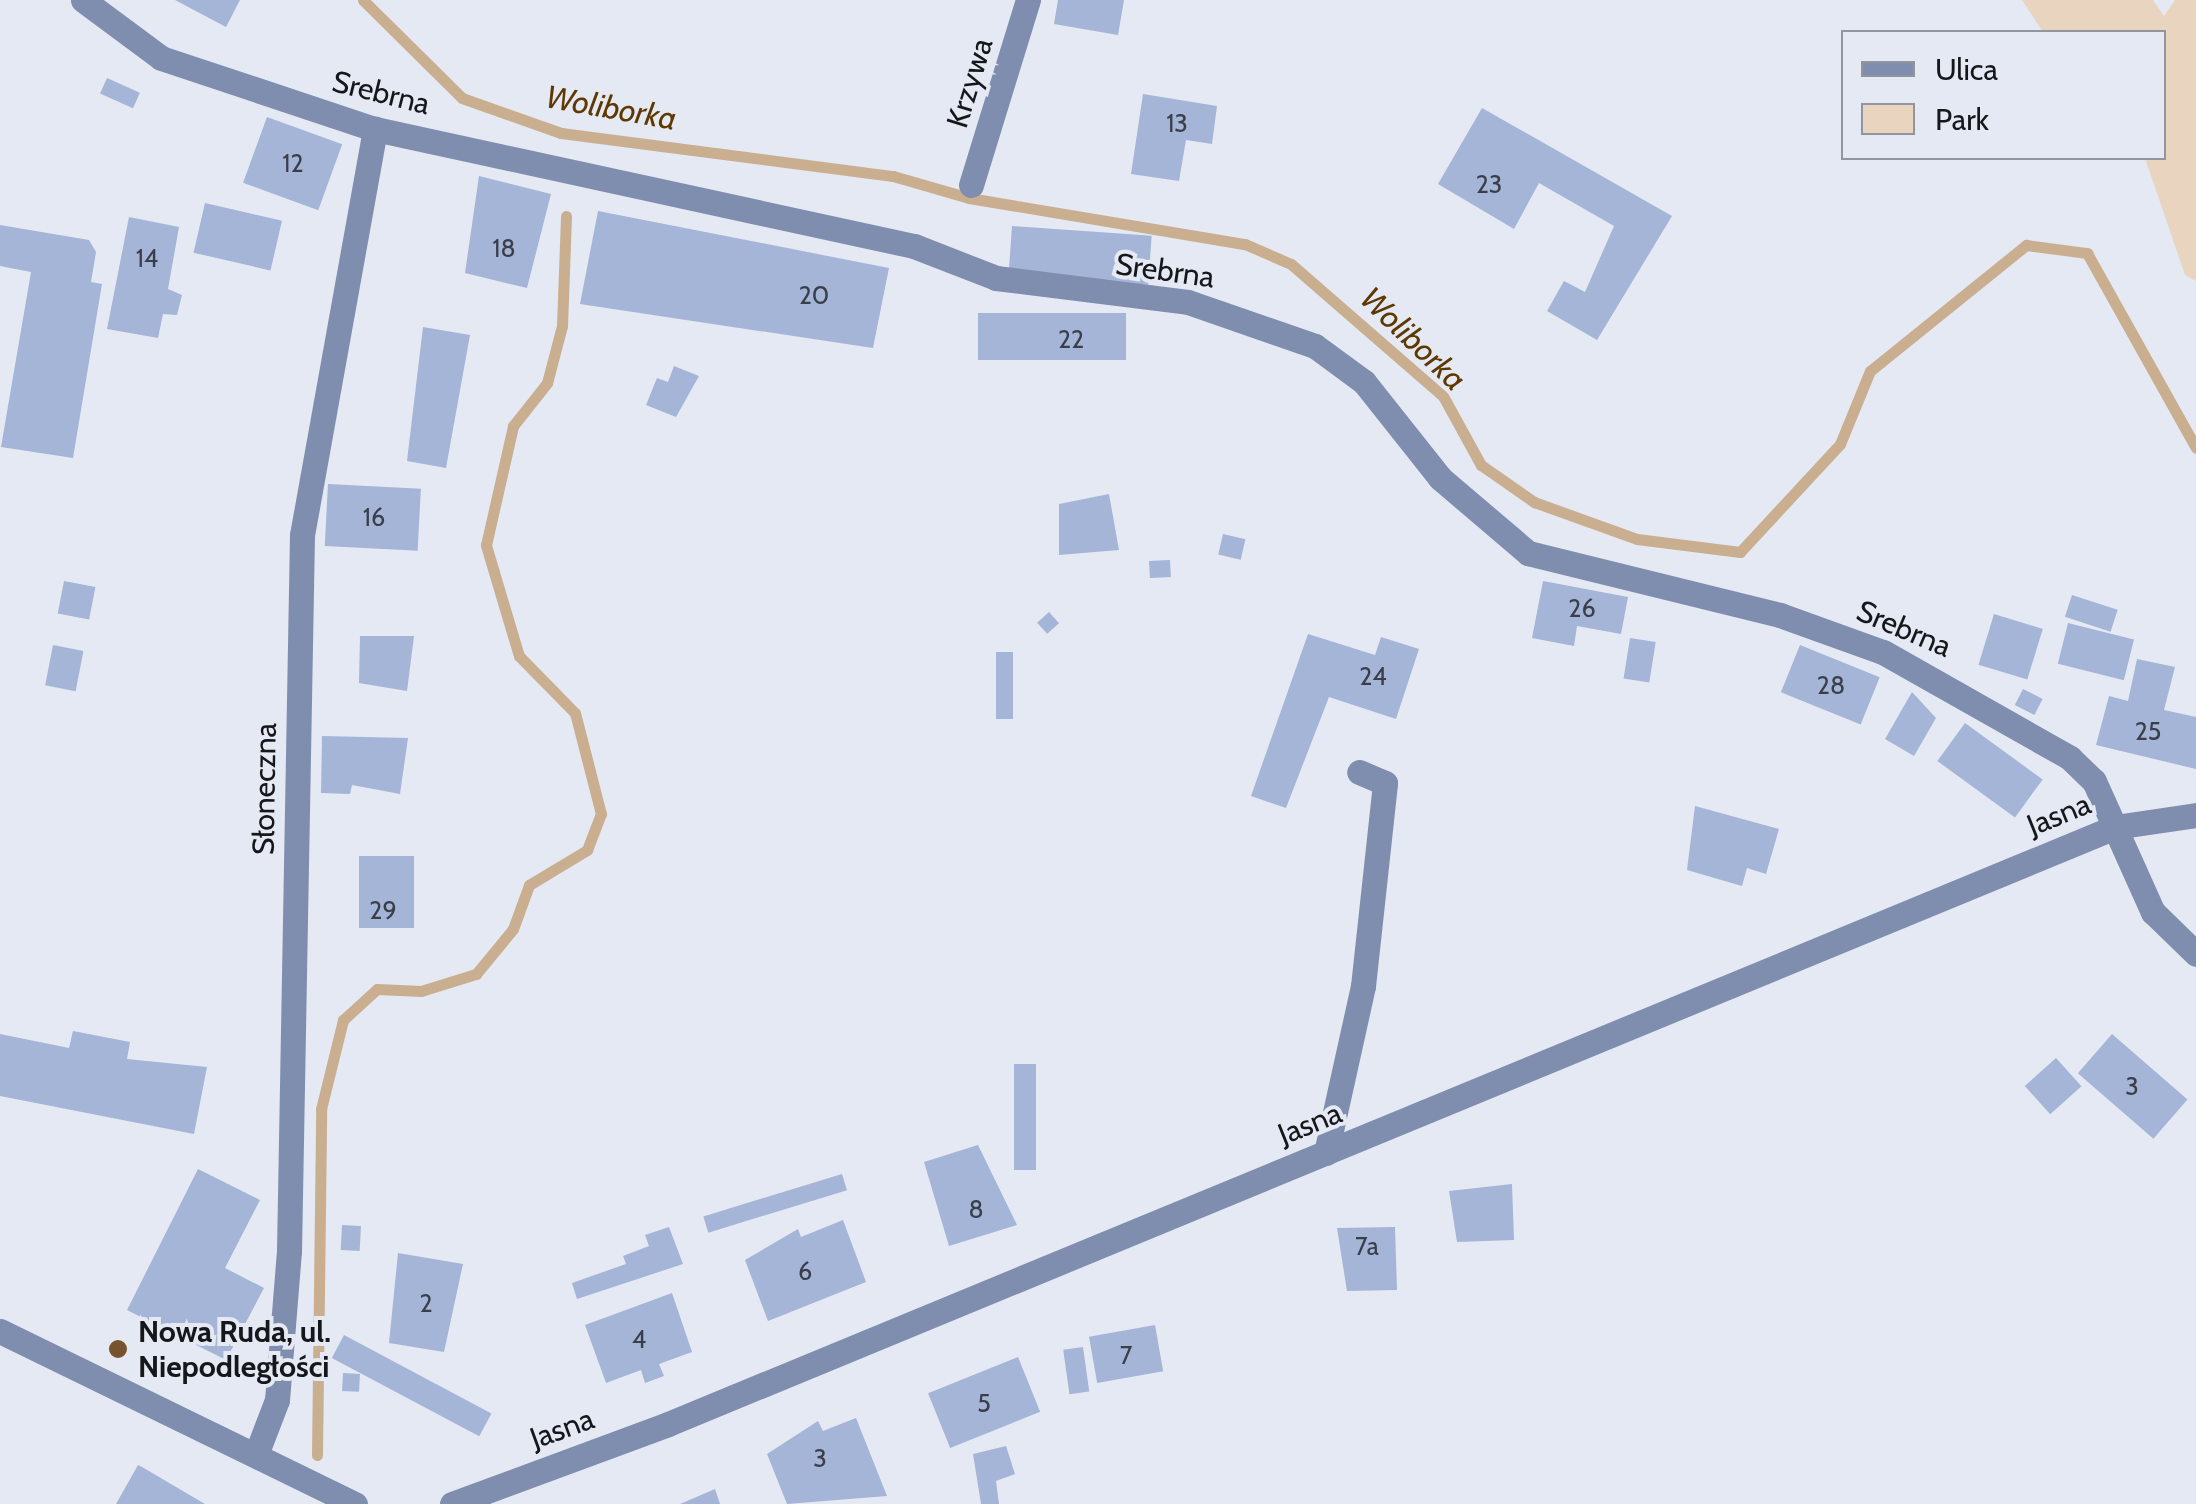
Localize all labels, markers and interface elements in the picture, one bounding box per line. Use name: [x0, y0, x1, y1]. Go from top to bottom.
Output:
legend: [1841, 30, 2166, 160]
street label: Krzywa: [939, 34, 1001, 132]
text: Ulica: [1935, 51, 1998, 88]
street label: Srebrna: [329, 64, 433, 122]
water label: Woliborka: [543, 78, 679, 138]
text: Park: [1935, 101, 1989, 138]
house number: 13: [1166, 108, 1188, 138]
house number: 12: [282, 148, 304, 178]
house number: 23: [1476, 169, 1502, 199]
house number: 18: [492, 233, 516, 263]
house number: 14: [136, 243, 158, 273]
street label: Srebrna: [1113, 246, 1217, 296]
water label: Woliborka: [1352, 279, 1474, 399]
house number: 20: [799, 280, 829, 310]
house number: 22: [1058, 324, 1084, 354]
house number: 16: [363, 502, 385, 532]
house number: 26: [1568, 593, 1596, 623]
street label: Srebrna: [1851, 593, 1957, 665]
house number: 24: [1359, 661, 1387, 691]
house number: 28: [1817, 670, 1845, 700]
house number: 25: [2135, 716, 2161, 746]
street label: Słoneczna: [246, 723, 284, 855]
street label: Jasna: [2022, 786, 2096, 844]
house number: 29: [369, 895, 397, 925]
house number: 3: [2125, 1071, 2139, 1101]
street label: Jasna: [1273, 1095, 1347, 1153]
house number: 8: [968, 1194, 984, 1224]
house number: 7a: [1355, 1231, 1379, 1261]
house number: 6: [798, 1256, 812, 1286]
house number: 2: [419, 1288, 433, 1318]
place label: Nowa Ruda, ul. Niepodległości: [138, 1314, 331, 1384]
house number: 4: [632, 1324, 646, 1354]
marker: Nowa Ruda, ul. Niepodległości: [107, 1338, 129, 1360]
house number: 7: [1120, 1340, 1132, 1370]
house number: 5: [977, 1388, 991, 1418]
street label: Jasna: [525, 1401, 599, 1457]
house number: 3: [813, 1443, 827, 1473]

